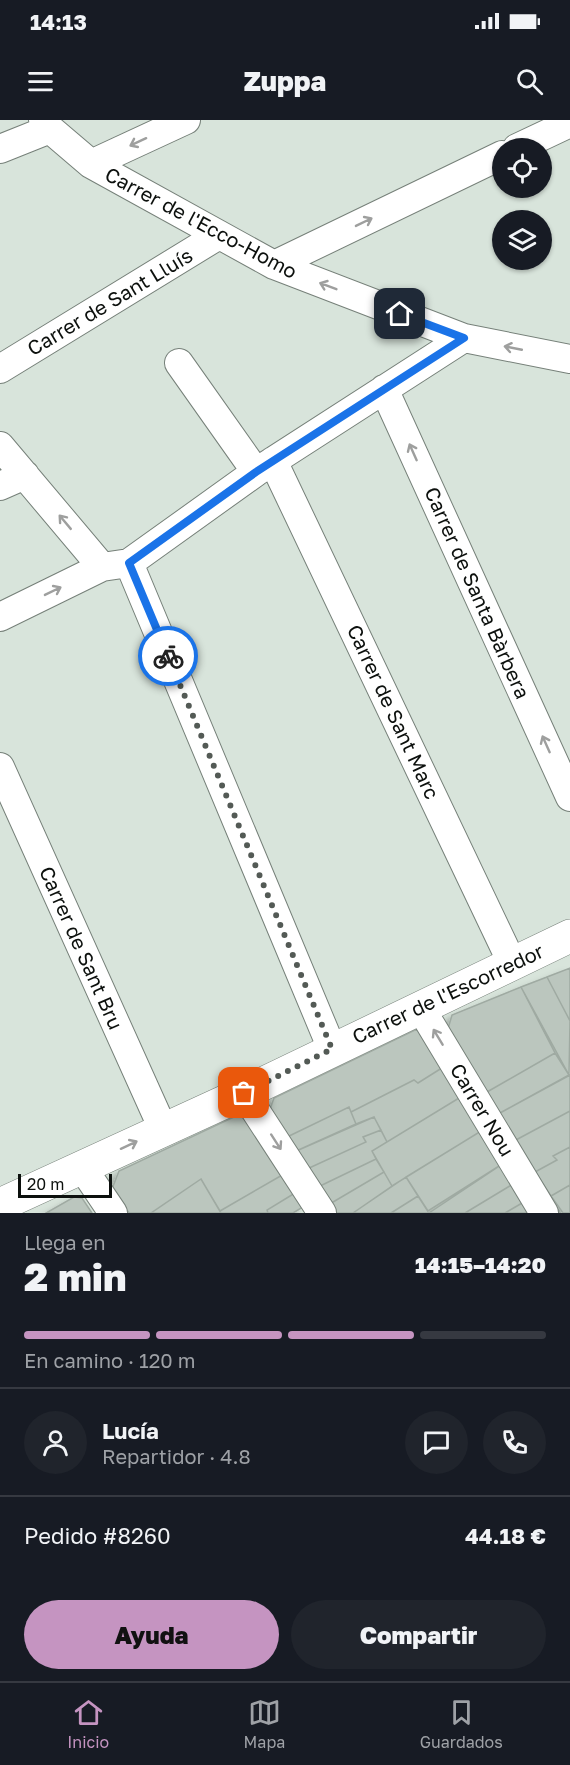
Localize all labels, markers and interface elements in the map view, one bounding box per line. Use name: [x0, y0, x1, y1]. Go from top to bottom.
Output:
text: 14:13: [30, 8, 87, 35]
icon: menu: [24, 65, 57, 98]
text: Zuppa: [244, 65, 326, 97]
icon: search: [513, 65, 546, 98]
one-way arrow: [130, 137, 148, 149]
map controls: [492, 138, 552, 270]
button: locate: [492, 138, 552, 198]
street label: Carrer de l'Ecco-Homo: [101, 161, 302, 283]
button: layers: [492, 210, 552, 270]
one-way arrow: [355, 215, 373, 227]
street label: Carrer de Sant Lluís: [23, 242, 196, 360]
one-way arrow: [319, 280, 338, 291]
pin: [374, 288, 425, 339]
icon: home: [383, 297, 416, 330]
one-way arrow: [503, 342, 523, 353]
one-way arrow: [407, 443, 418, 461]
street label: Carrer de Santa Bàrbera: [420, 483, 536, 702]
one-way arrow: [58, 514, 71, 530]
one-way arrow: [43, 585, 61, 597]
street label: Carrer de Sant Marc: [343, 620, 445, 803]
courier: [138, 626, 198, 686]
icon: bike: [152, 640, 185, 673]
one-way arrow: [539, 736, 551, 754]
street label: Carrer de Sant Bru: [35, 862, 129, 1033]
street label: Carrer de l'Escorredor: [348, 938, 547, 1048]
one-way arrow: [431, 1029, 443, 1046]
street label: Carrer Nou: [446, 1059, 520, 1160]
pin: [218, 1067, 269, 1118]
icon: bag: [227, 1076, 260, 1109]
one-way arrow: [270, 1133, 282, 1150]
one-way arrow: [120, 1138, 138, 1149]
scale bar: [18, 1171, 112, 1198]
text: 20 m: [27, 1174, 64, 1194]
text: Llega en: [24, 1230, 106, 1254]
text: 14:15–14:20: [415, 1251, 546, 1278]
text: 2 min: [24, 1253, 127, 1300]
text: En camino · 120 m: [24, 1348, 195, 1372]
button: person: [24, 1411, 87, 1474]
button: chat: [405, 1411, 468, 1474]
button: phone: [483, 1411, 546, 1474]
text: Lucía: [102, 1417, 159, 1444]
text: Repartidor · 4.8: [102, 1444, 251, 1468]
text: Pedido #8260: [24, 1522, 171, 1549]
text: 44.18 €: [465, 1522, 546, 1549]
button: Ayuda: [24, 1600, 279, 1669]
button: Compartir: [291, 1600, 546, 1669]
tab: Inicio: [67, 1696, 109, 1752]
tab: Mapa: [244, 1696, 285, 1752]
tab: Guardados: [420, 1696, 503, 1752]

